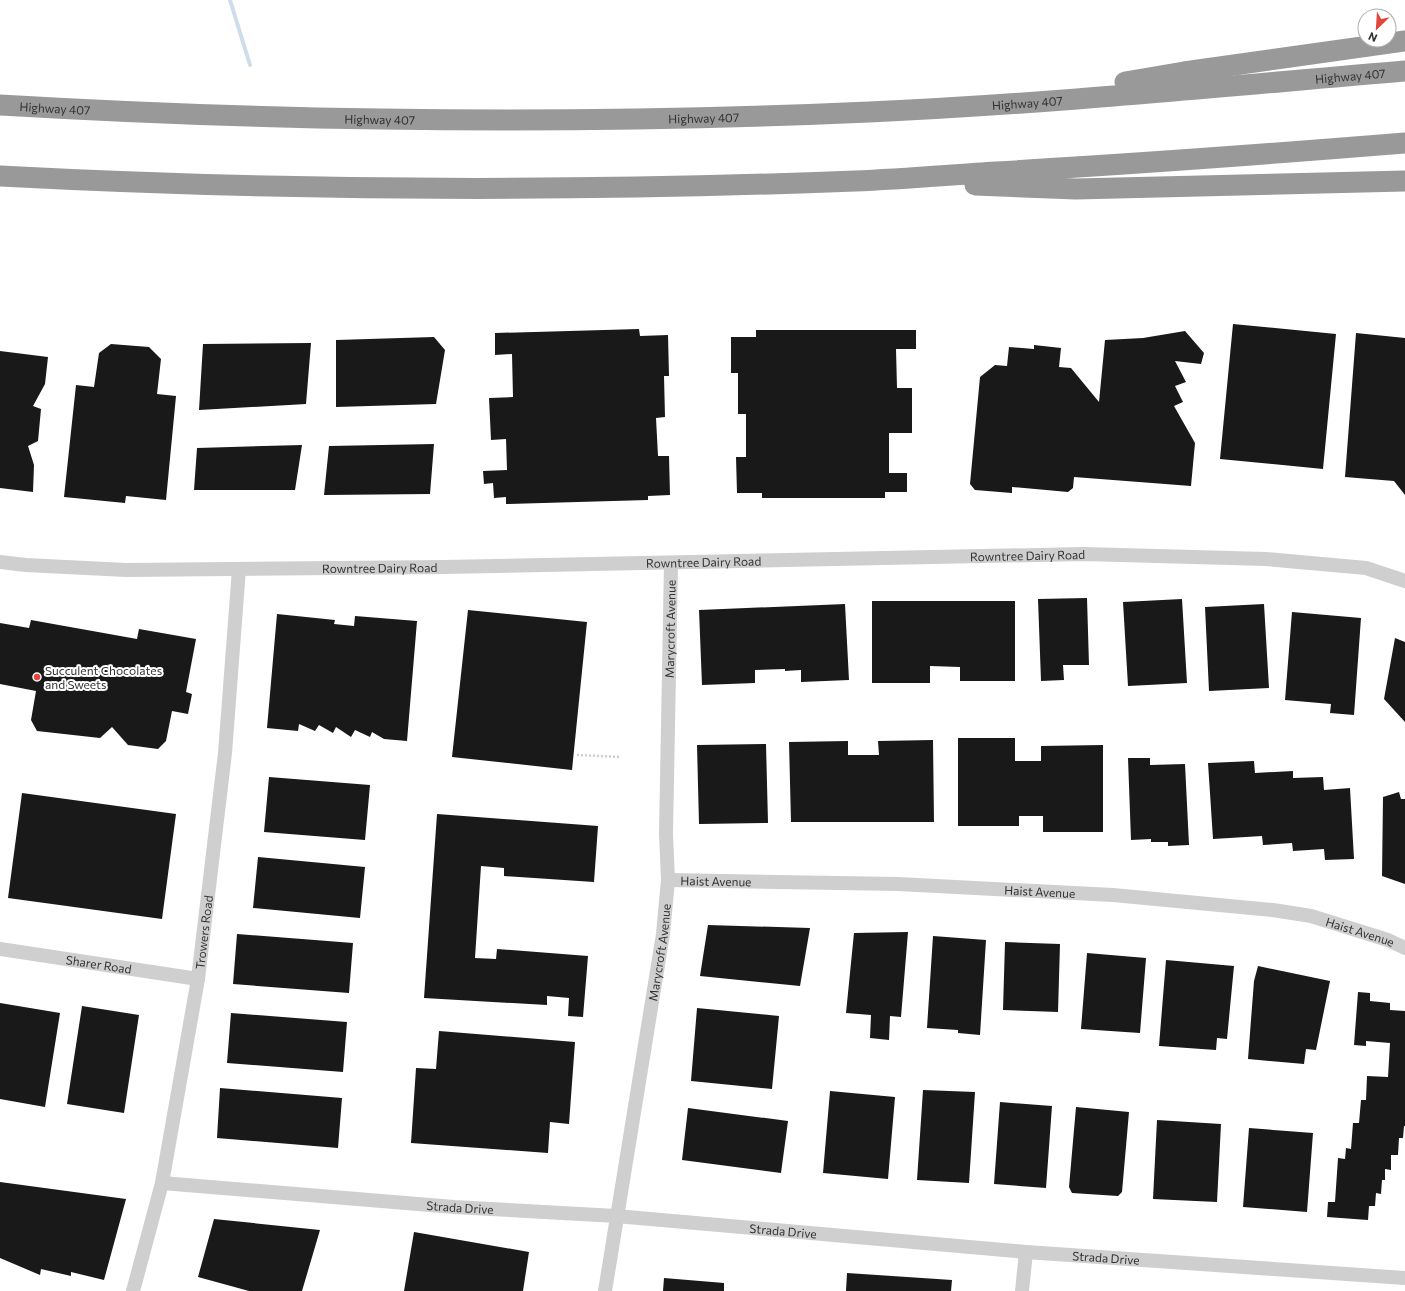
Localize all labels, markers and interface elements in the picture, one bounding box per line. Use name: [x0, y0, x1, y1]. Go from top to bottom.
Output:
north arrow: [1357, 8, 1397, 48]
text: N: [1366, 30, 1379, 45]
street label: Highway 407: [1314, 66, 1386, 86]
street label: Highway 407: [991, 93, 1063, 112]
street label: Highway 407: [19, 99, 91, 117]
street label: Highway 407: [668, 110, 739, 125]
street label: Highway 407: [344, 111, 415, 127]
street label: Rowntree Dairy Road: [970, 547, 1085, 563]
street label: Rowntree Dairy Road: [646, 554, 761, 570]
street label: Rowntree Dairy Road: [322, 560, 437, 575]
street label: Marycroft Avenue: [662, 580, 678, 678]
place label: Succulent Chocolates and Sweets: [45, 663, 162, 691]
marker: Succulent Chocolates and Sweets: [32, 672, 42, 682]
street label: Haist Avenue: [680, 873, 752, 888]
street label: Haist Avenue: [1004, 882, 1076, 900]
street label: Trowers Road: [192, 894, 215, 970]
street label: Marycroft Avenue: [645, 903, 673, 1002]
street label: Haist Avenue: [1324, 914, 1397, 949]
street label: Sharer Road: [65, 952, 133, 976]
street label: Strada Drive: [426, 1198, 494, 1216]
street label: Strada Drive: [749, 1221, 817, 1241]
street label: Strada Drive: [1072, 1248, 1140, 1267]

